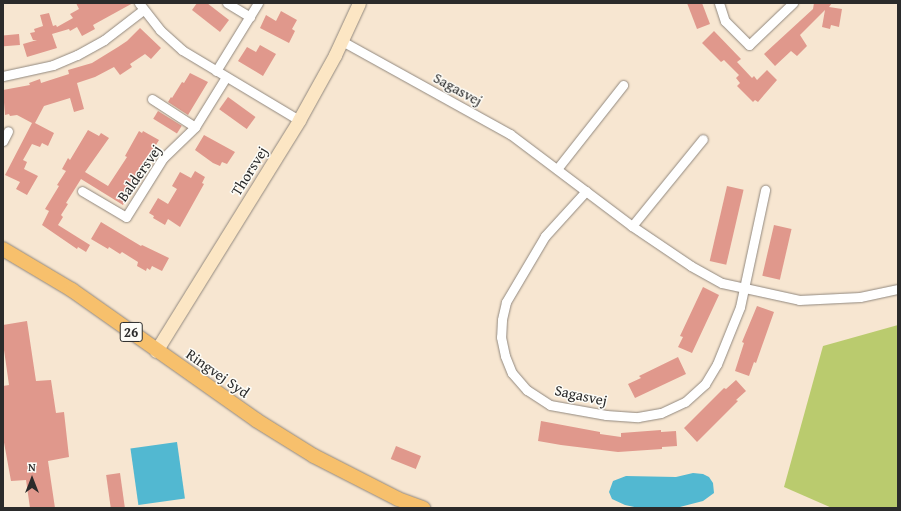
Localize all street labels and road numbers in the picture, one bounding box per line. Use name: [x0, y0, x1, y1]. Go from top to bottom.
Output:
street label: Sagasvej: [430, 68, 486, 110]
street label: Baldersvej: [113, 141, 165, 205]
street label: Thorsvej: [227, 143, 271, 199]
road number: 26: [119, 320, 143, 344]
street label: Ringvej Syd: [183, 345, 253, 401]
street label: Sagasvej: [553, 381, 609, 409]

